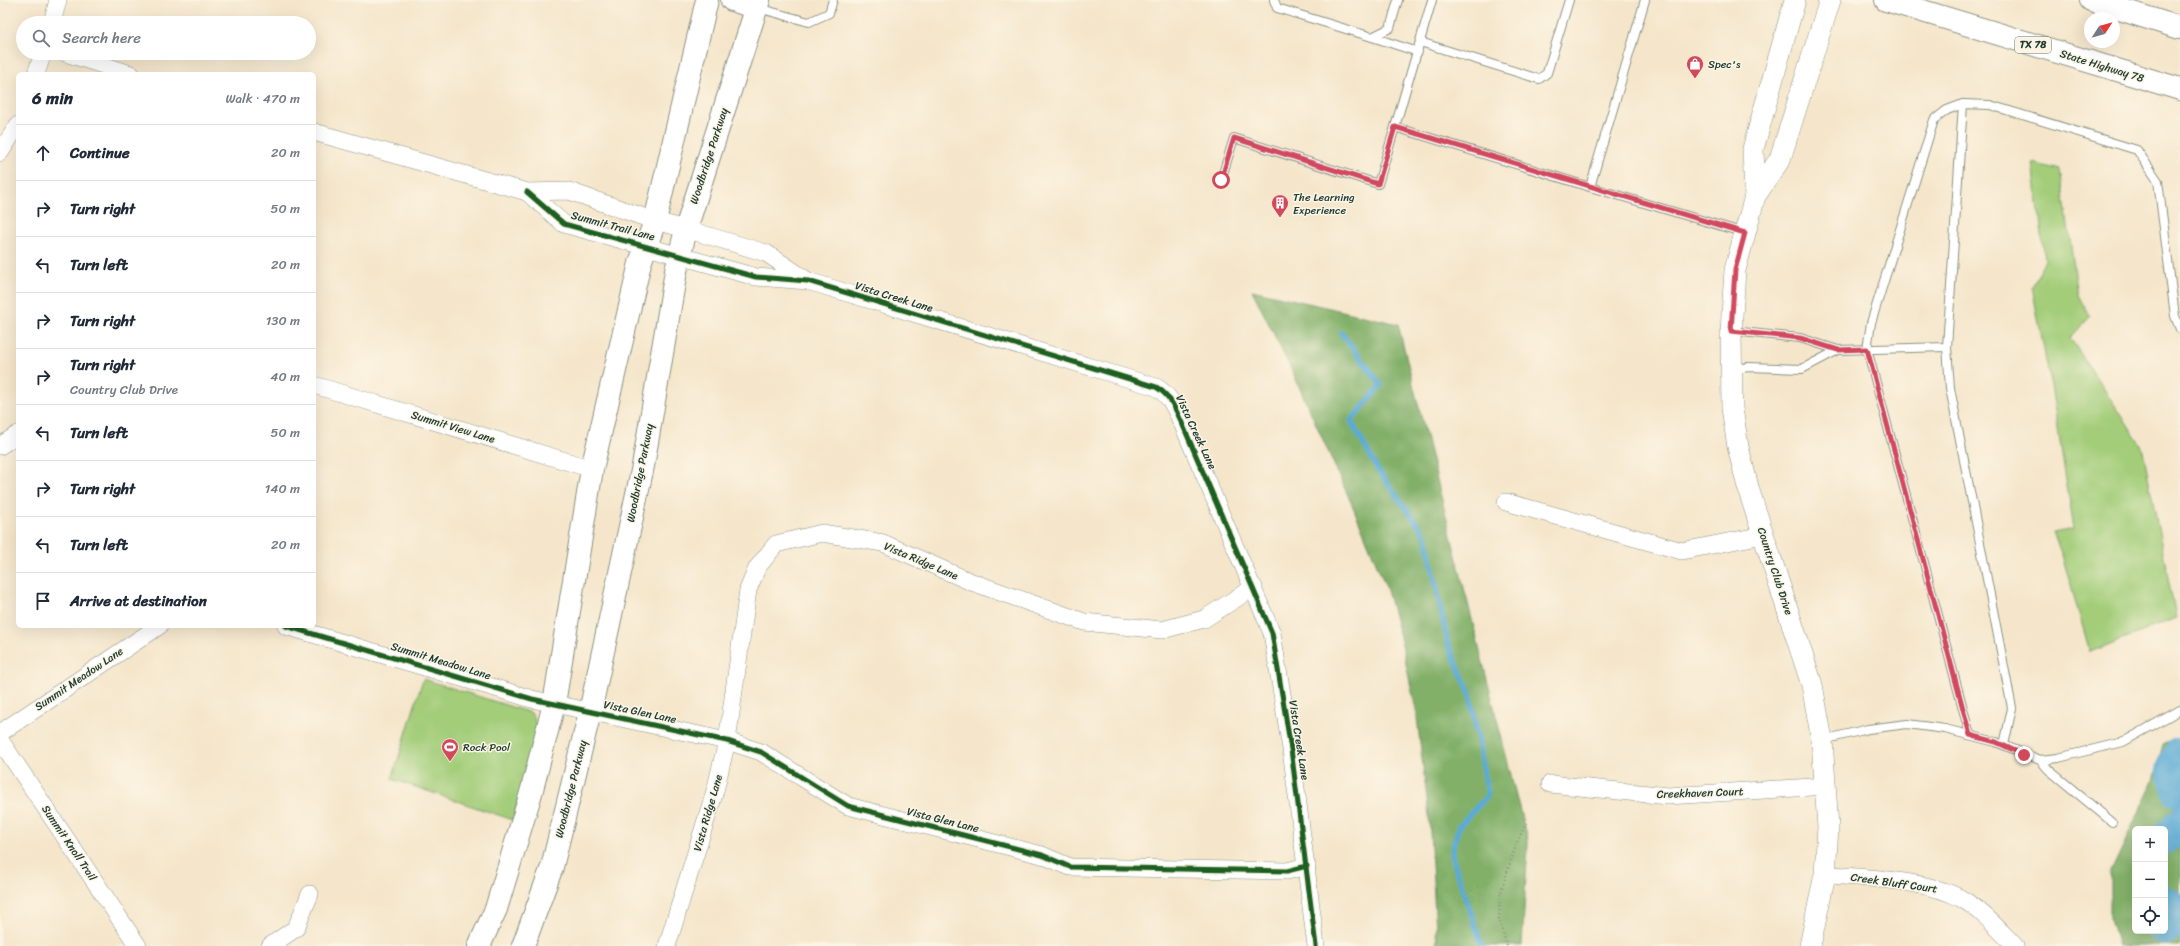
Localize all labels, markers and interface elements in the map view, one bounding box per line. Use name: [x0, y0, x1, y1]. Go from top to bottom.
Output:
north arrow: [2084, 12, 2120, 48]
search box: [16, 16, 316, 60]
text: Search here: [62, 25, 141, 51]
icon: search: [30, 27, 52, 49]
road number: TX 78: [2015, 37, 2051, 53]
street label: State Highway 78: [2058, 44, 2147, 88]
shop icon: Spec's: [1685, 54, 1705, 79]
place label: Spec's: [1708, 55, 1741, 74]
text: 6 min: [32, 83, 73, 113]
text: Walk · 470 m: [225, 87, 300, 110]
street label: Woodbridge Parkway: [685, 105, 734, 207]
text: Continue: [70, 140, 130, 166]
text: 20 m: [271, 141, 300, 164]
icon: ahead: [32, 142, 54, 164]
route start: [1212, 171, 1230, 189]
place label: The Learning Experience: [1293, 188, 1355, 220]
building icon: The Learning Experience: [1270, 193, 1290, 218]
text: Turn right: [70, 196, 135, 222]
text: 50 m: [270, 197, 300, 220]
icon: right: [32, 198, 54, 220]
street label: Summit Trail Lane: [569, 206, 658, 246]
text: Turn left: [70, 252, 128, 278]
text: 20 m: [271, 253, 300, 276]
icon: left: [32, 254, 54, 276]
street label: Vista Creek Lane: [853, 276, 936, 318]
text: Turn right: [70, 308, 135, 334]
text: 130 m: [266, 309, 300, 332]
icon: right: [32, 310, 54, 332]
text: Turn right: [70, 352, 135, 378]
text: 40 m: [270, 365, 300, 388]
icon: right: [32, 366, 54, 388]
text: Country Club Drive: [70, 378, 178, 401]
street label: Vista Creek Lane: [1170, 391, 1222, 473]
street label: Summit View Lane: [409, 405, 498, 449]
text: Turn left: [70, 420, 128, 446]
text: 50 m: [270, 421, 300, 444]
icon: left: [32, 422, 54, 444]
street label: Woodbridge Parkway: [621, 422, 659, 524]
text: Turn right: [70, 476, 135, 502]
text: 140 m: [265, 477, 300, 500]
icon: right: [32, 478, 54, 500]
street label: Country Club Drive: [1752, 525, 1798, 618]
text: Turn left: [70, 532, 128, 558]
text: 20 m: [271, 533, 300, 556]
icon: left: [32, 534, 54, 556]
street label: Vista Ridge Lane: [881, 537, 962, 585]
text: Arrive at destination: [70, 588, 207, 614]
icon: arrive: [32, 590, 54, 612]
street label: Summit Meadow Lane: [389, 637, 494, 685]
street label: Summit Meadow Lane: [31, 642, 128, 716]
street label: Vista Glen Lane: [602, 695, 679, 729]
street label: Vista Creek Lane: [1283, 699, 1315, 782]
sports icon: Rock Pool: [440, 737, 460, 762]
place label: Rock Pool: [463, 738, 511, 757]
street label: Woodbridge Parkway: [550, 738, 592, 840]
route end: [2015, 746, 2033, 764]
street label: Vista Ridge Lane: [688, 772, 728, 854]
street label: Creekhaven Court: [1656, 782, 1744, 804]
street label: Summit Knoll Trail: [36, 801, 102, 886]
street label: Vista Glen Lane: [905, 802, 982, 838]
map controls: [2132, 826, 2168, 934]
button: +: [2132, 826, 2168, 862]
button: −: [2132, 862, 2168, 898]
street label: Creek Bluff Court: [1849, 868, 1939, 899]
button: locate: [2132, 898, 2168, 934]

